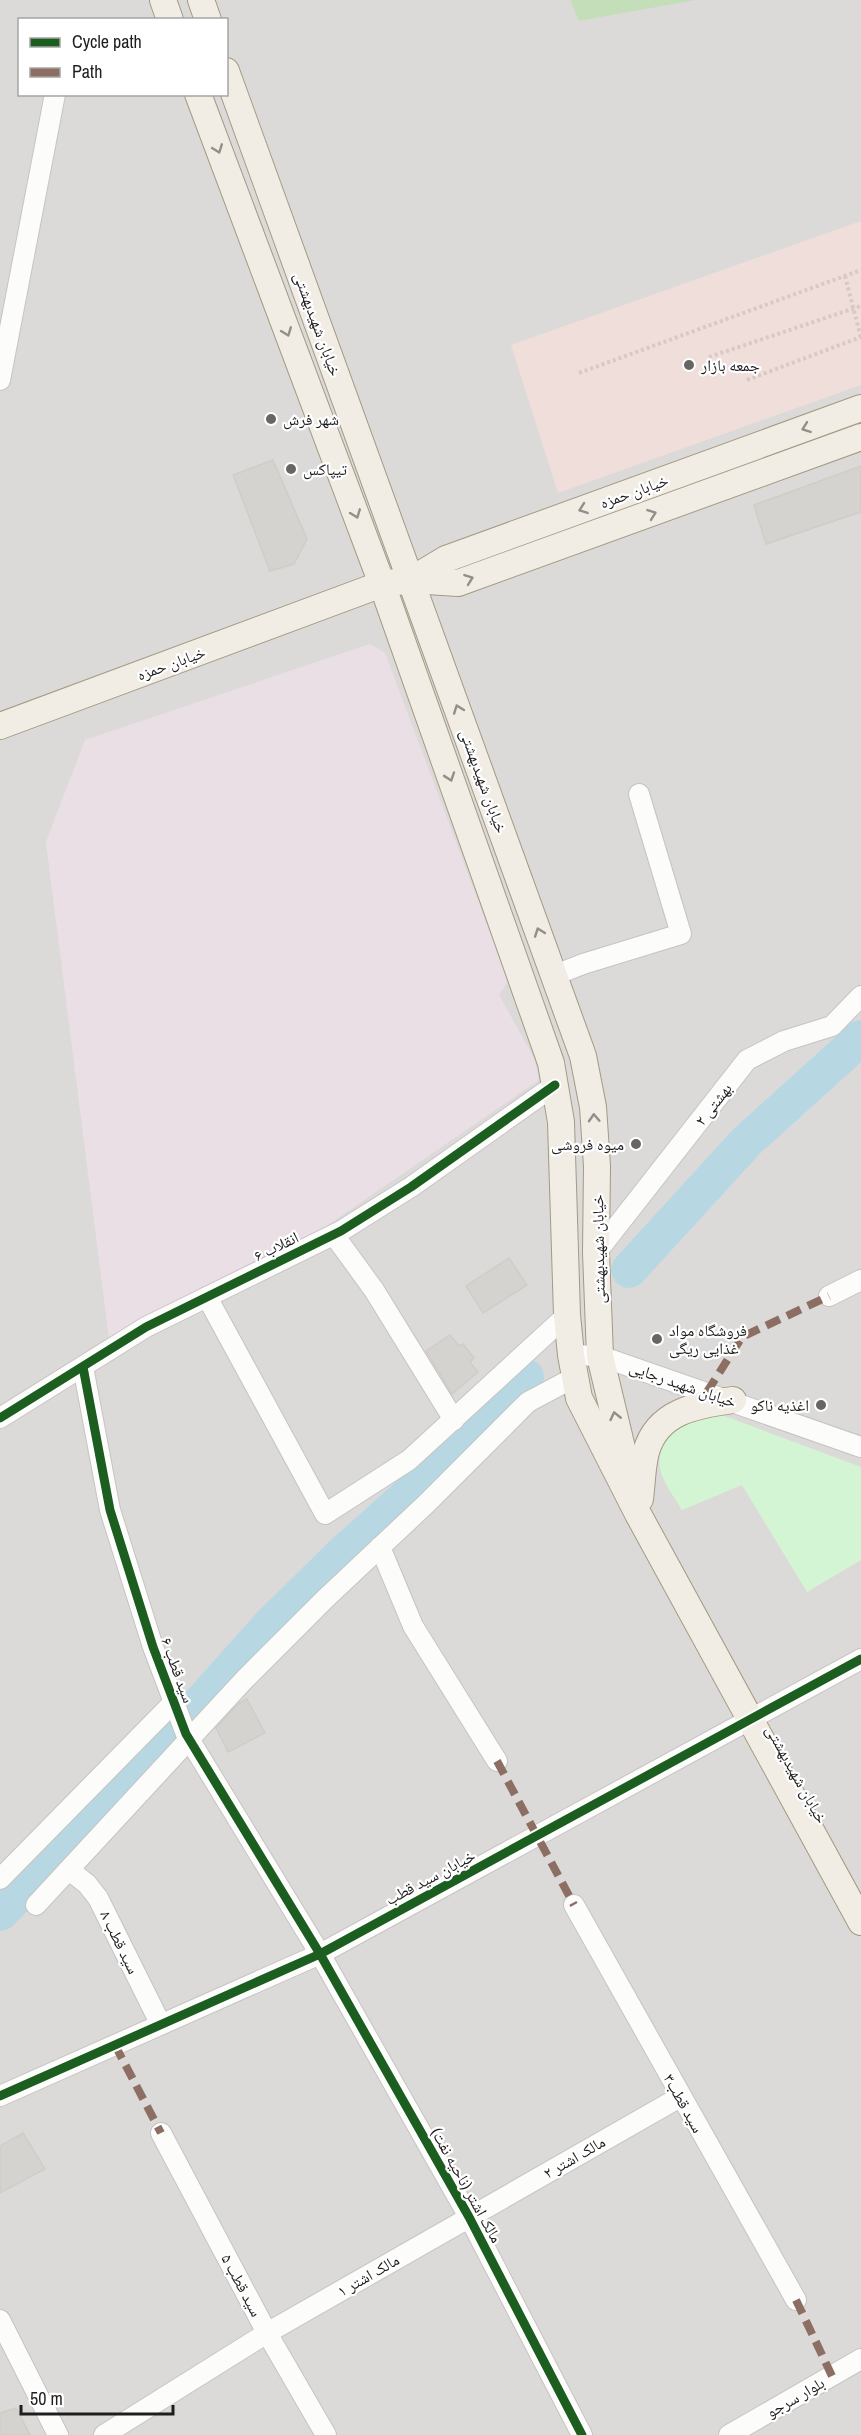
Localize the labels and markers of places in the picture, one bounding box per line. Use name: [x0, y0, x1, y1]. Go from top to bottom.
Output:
place label: جمعه بازار: [700, 354, 760, 376]
marker: جمعه بازار: [682, 358, 696, 372]
place label: شهر فرش: [283, 408, 339, 430]
marker: شهر فرش: [264, 412, 278, 426]
place label: تیپاکس: [303, 458, 347, 480]
marker: تیپاکس: [284, 462, 298, 476]
place label: میوه فروشی: [551, 1133, 624, 1155]
marker: میوه فروشی: [629, 1137, 643, 1151]
place label: فروشگاه مواد غذایی ریگی: [669, 1319, 747, 1359]
marker: فروشگاه مواد غذایی ریگی: [650, 1332, 664, 1346]
place label: اغذیه ناکو: [751, 1394, 809, 1416]
marker: اغذیه ناکو: [814, 1398, 828, 1412]

